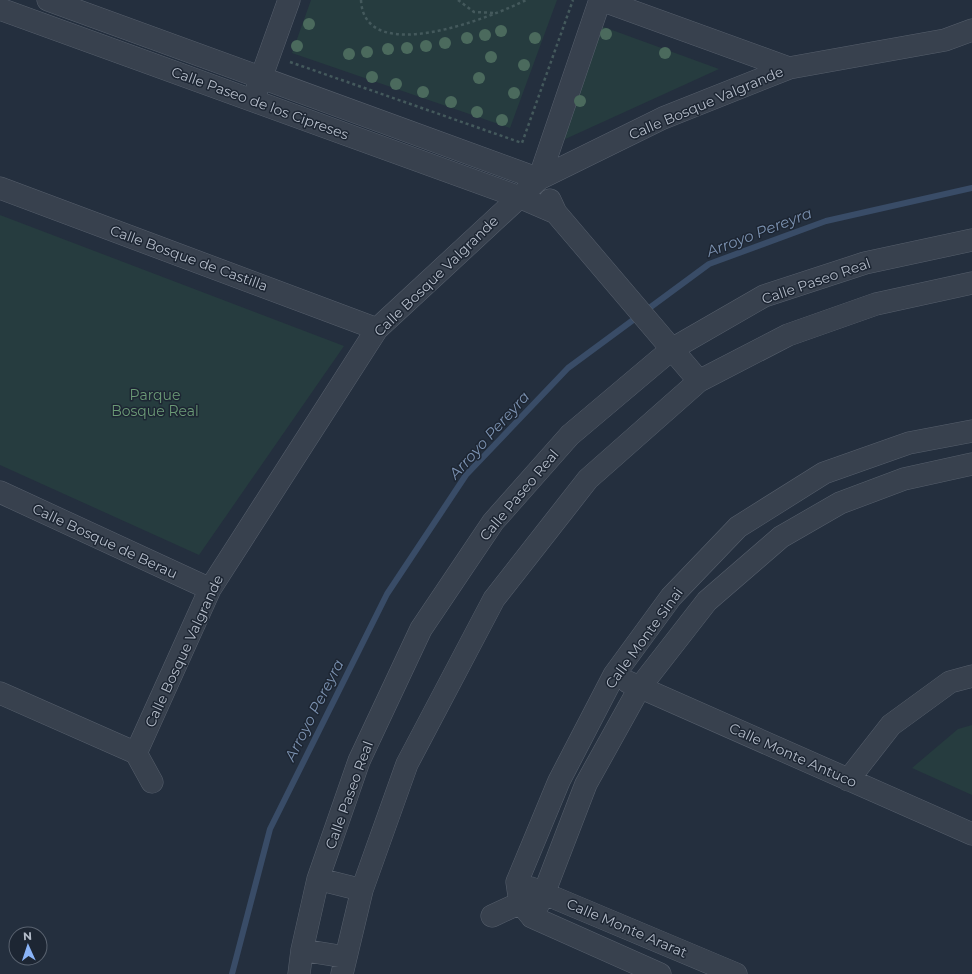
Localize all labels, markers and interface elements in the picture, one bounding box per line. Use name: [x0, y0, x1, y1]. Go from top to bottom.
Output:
street label: Calle Paseo de los Cipreses: [169, 62, 351, 144]
street label: Calle Bosque Valgrande: [626, 62, 786, 144]
water label: Arroyo Pereyra: [703, 203, 814, 261]
street label: Calle Bosque Valgrande: [370, 212, 502, 340]
street label: Calle Bosque de Castilla: [108, 221, 270, 295]
street label: Calle Paseo Real: [759, 254, 873, 308]
park label: Parque Bosque Real: [111, 386, 199, 420]
water label: Arroyo Pereyra: [444, 387, 533, 484]
street label: Calle Paseo Real: [475, 446, 563, 544]
street label: Calle Bosque de Berau: [29, 499, 181, 583]
street label: Calle Bosque Valgrande: [141, 572, 227, 730]
street label: Calle Monte Sinai: [601, 584, 687, 692]
water label: Arroyo Pereyra: [280, 656, 348, 765]
street label: Calle Monte Antuco: [726, 719, 860, 791]
street label: Calle Paseo Real: [321, 738, 377, 852]
street label: Calle Monte Ararat: [564, 894, 690, 962]
north arrow: [8, 926, 48, 966]
text: N: [23, 929, 32, 943]

